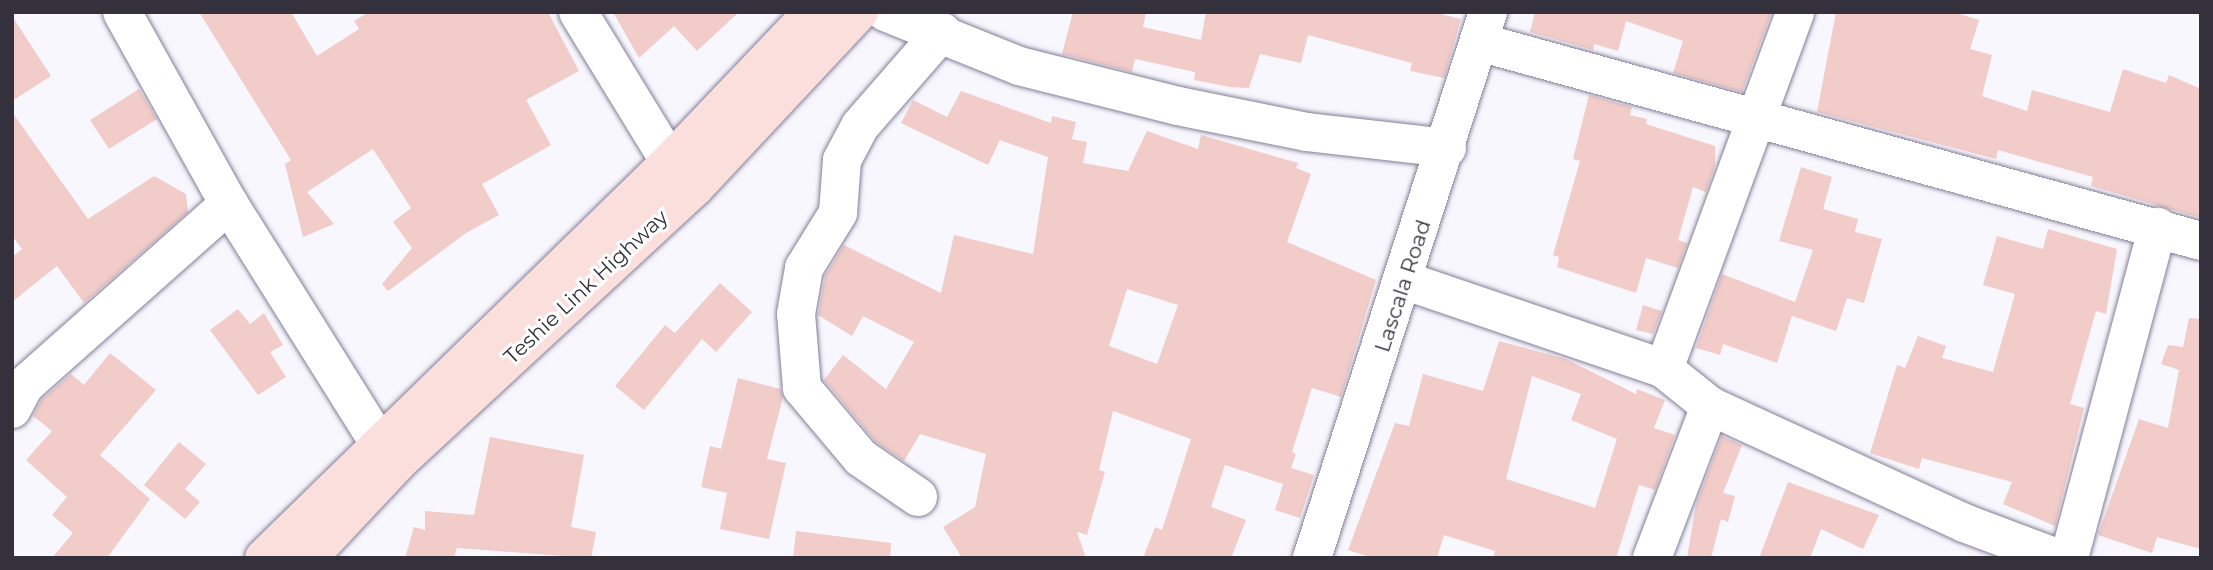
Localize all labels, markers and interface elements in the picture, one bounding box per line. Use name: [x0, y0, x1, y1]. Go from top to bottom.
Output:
street label: Teshie Link Highway: [499, 205, 673, 369]
street label: Lascala Road: [1370, 217, 1436, 355]

